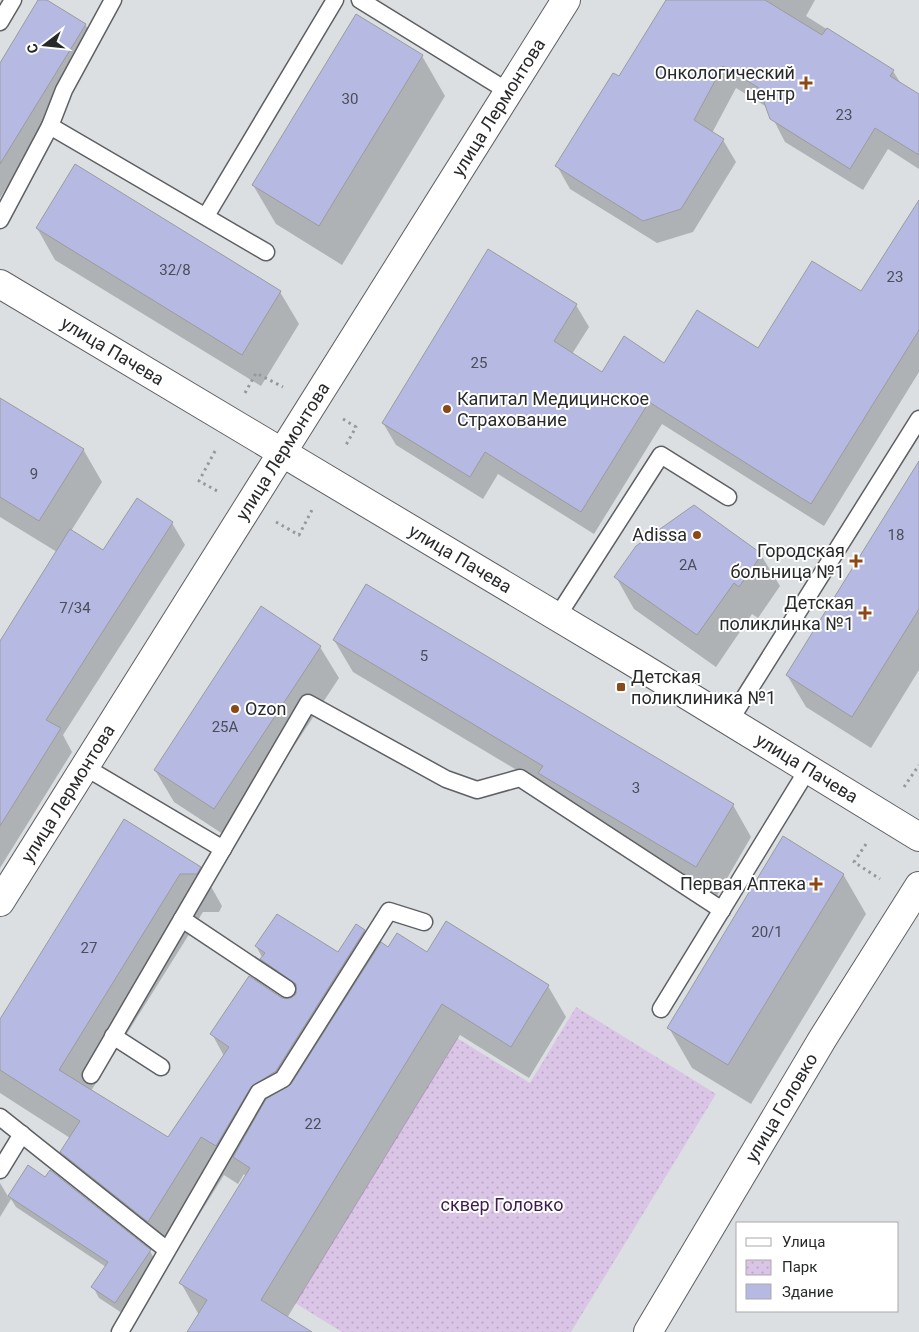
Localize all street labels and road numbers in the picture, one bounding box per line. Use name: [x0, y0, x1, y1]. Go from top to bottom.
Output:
street label: улица Лермонтова: [447, 34, 549, 180]
street label: улица Пачева: [58, 312, 168, 389]
street label: улица Лермонтова: [231, 378, 333, 524]
street label: улица Пачева: [405, 520, 516, 597]
street label: улица Лермонтова: [16, 720, 119, 866]
street label: улица Пачева: [752, 729, 862, 807]
street label: улица Головко: [741, 1049, 822, 1166]

